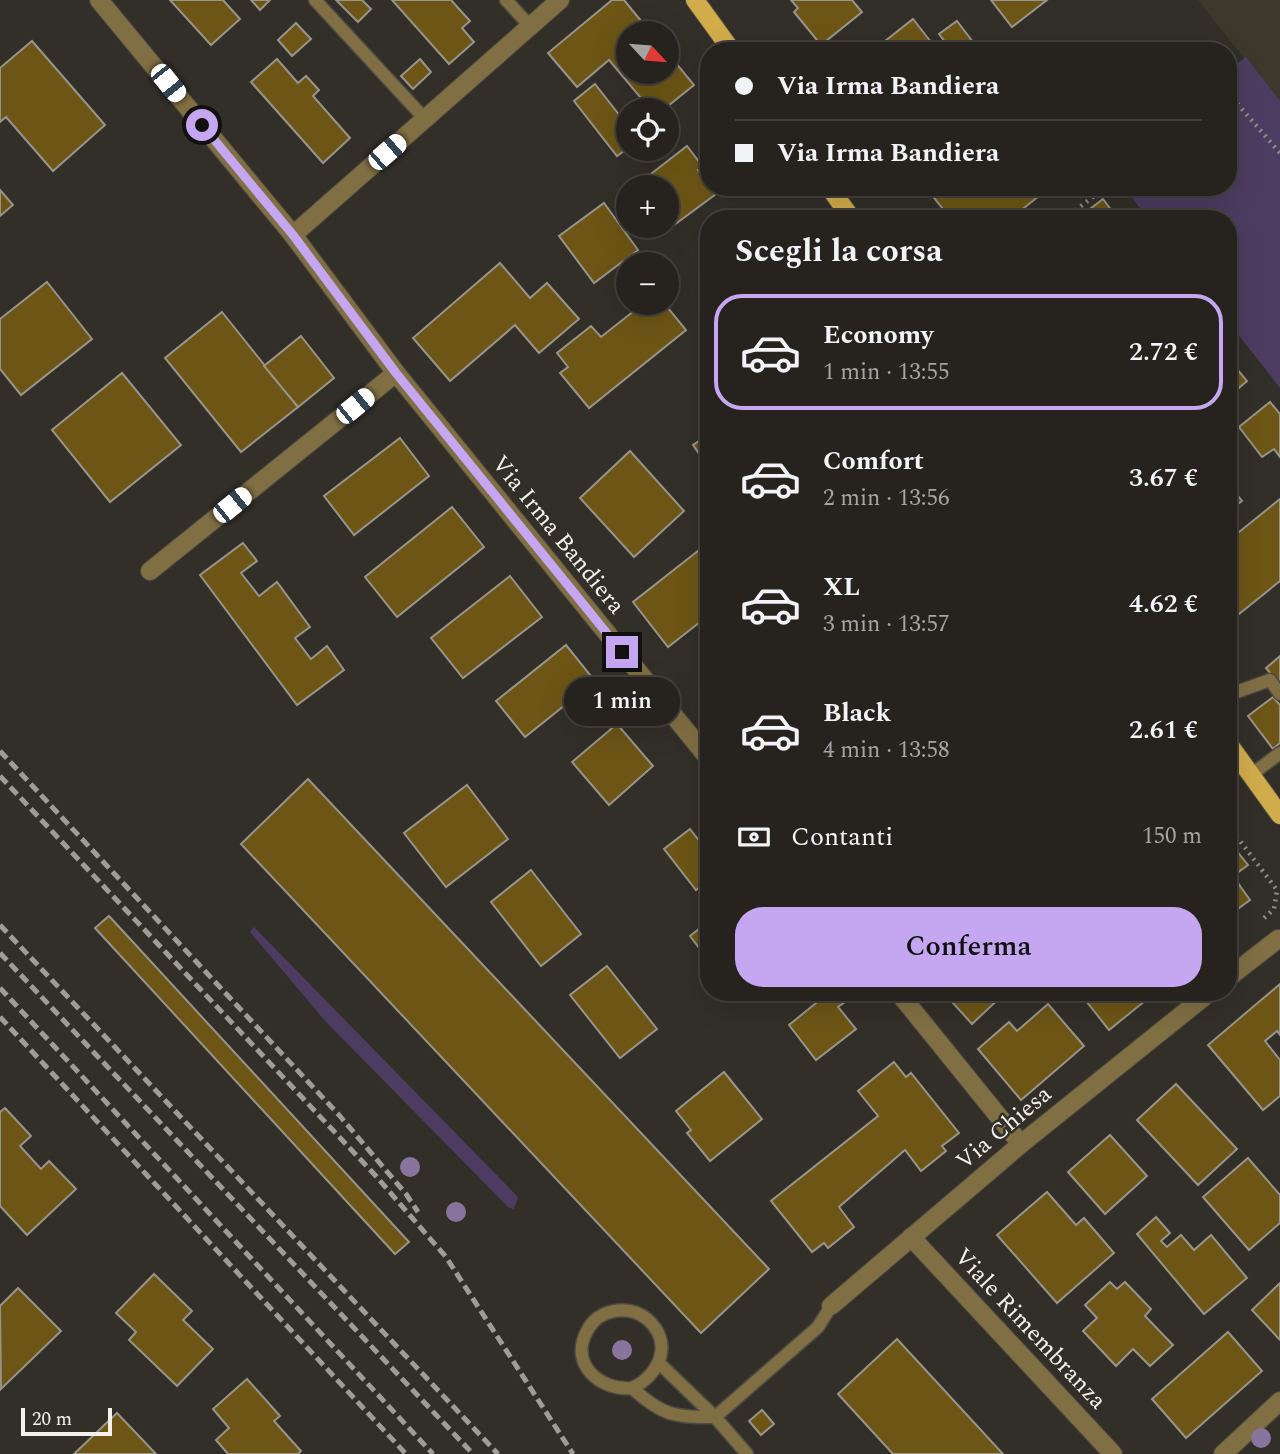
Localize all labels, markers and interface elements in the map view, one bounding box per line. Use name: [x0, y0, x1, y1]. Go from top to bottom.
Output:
north arrow: [616, 21, 679, 84]
map controls: [616, 21, 679, 315]
car: [147, 60, 190, 106]
text: Via Irma Bandiera: [777, 66, 999, 106]
button: locate: [616, 98, 679, 161]
route start: [186, 109, 218, 141]
car: [365, 130, 410, 174]
text: Via Irma Bandiera: [777, 133, 999, 173]
button: +: [616, 175, 679, 238]
text: Scegli la corsa: [735, 227, 943, 276]
button: −: [616, 252, 679, 315]
text: Economy: [823, 315, 933, 355]
icon: car: [739, 321, 802, 384]
text: 2.72 €: [1129, 332, 1198, 372]
text: 1 min · 13:55: [823, 355, 950, 390]
car: [333, 385, 378, 427]
text: Comfort: [823, 441, 924, 481]
icon: car: [739, 447, 802, 510]
street label: Via Irma Bandiera: [482, 448, 634, 623]
text: 3.67 €: [1129, 458, 1198, 498]
text: 2 min · 13:56: [823, 481, 950, 516]
car: [210, 484, 255, 526]
text: XL: [823, 567, 860, 607]
icon: car: [739, 573, 802, 636]
text: 4.62 €: [1129, 584, 1198, 624]
text: 3 min · 13:57: [823, 607, 950, 642]
route end: [606, 636, 638, 668]
callout: 1 min: [564, 676, 680, 726]
text: 1 min: [592, 684, 652, 719]
text: Black: [823, 693, 891, 733]
icon: car: [739, 699, 802, 762]
text: 2.61 €: [1129, 710, 1198, 750]
text: 4 min · 13:58: [823, 733, 950, 768]
text: Contanti: [791, 817, 893, 857]
icon: cash: [735, 818, 773, 856]
text: 150 m: [1142, 819, 1202, 854]
button: Conferma: [735, 907, 1202, 987]
street label: Via Chiesa: [948, 1077, 1060, 1179]
street label: Viale Rimembranza: [945, 1240, 1115, 1418]
scale bar: [21, 1405, 112, 1437]
text: 20 m: [32, 1405, 72, 1434]

